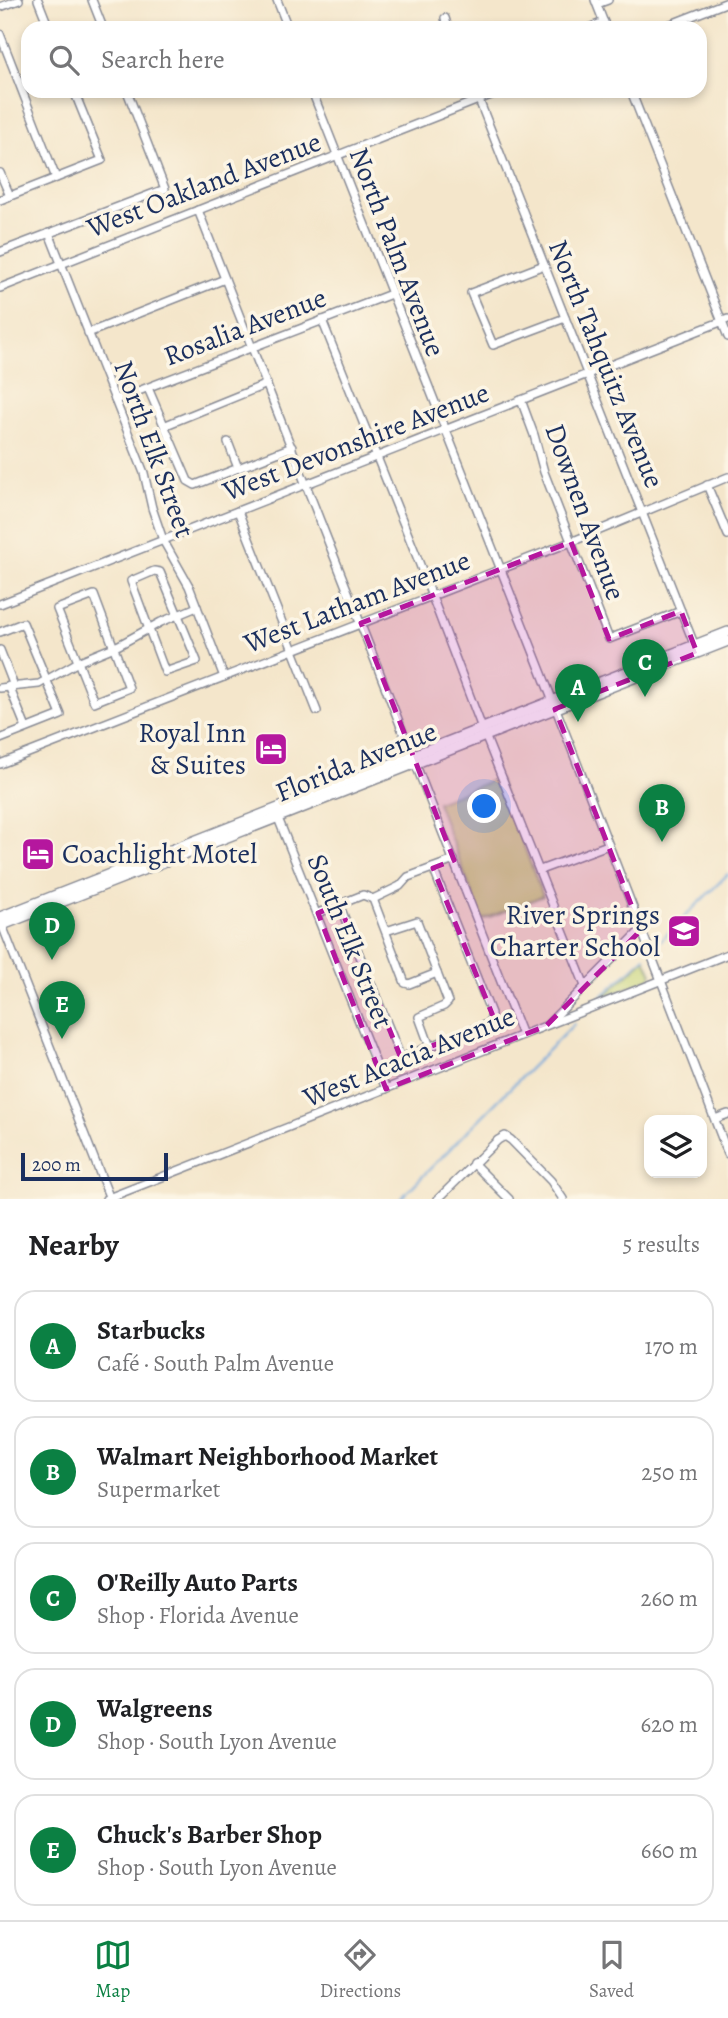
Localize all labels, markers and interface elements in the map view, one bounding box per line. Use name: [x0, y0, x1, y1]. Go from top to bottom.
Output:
search box: [21, 21, 707, 98]
icon: search: [45, 41, 83, 79]
text: Search here: [101, 42, 225, 77]
street label: West Oakland Avenue: [80, 123, 327, 248]
street label: North Palm Avenue: [340, 142, 454, 362]
street label: North Tahquitz Avenue: [539, 234, 673, 494]
street label: Rosalia Avenue: [158, 279, 332, 375]
street label: North Elk Street: [104, 355, 204, 543]
street label: West Devonshire Avenue: [217, 374, 495, 511]
street label: Downen Avenue: [535, 419, 635, 605]
street label: West Latham Avenue: [238, 541, 476, 663]
pin: C: [622, 639, 668, 697]
pin: A: [555, 664, 601, 722]
street label: Florida Avenue: [270, 712, 442, 812]
place label: Royal Inn & Suites: [138, 714, 246, 784]
hotel icon: Royal Inn & Suites: [252, 730, 290, 768]
pin: B: [639, 784, 685, 842]
your location: [467, 789, 501, 823]
hotel icon: Coachlight Motel: [19, 835, 57, 873]
place label: Coachlight Motel: [62, 835, 257, 873]
street label: South Elk Street: [298, 848, 402, 1034]
place label: River Springs Charter School: [490, 896, 660, 966]
pin: D: [29, 902, 75, 960]
school or university icon: River Springs Charter School: [665, 912, 703, 950]
pin: E: [39, 981, 85, 1039]
street label: West Acacia Avenue: [297, 997, 520, 1117]
map controls: [644, 1115, 707, 1178]
button: layers: [644, 1115, 707, 1178]
scale bar: [21, 1150, 168, 1182]
text: 200 m: [32, 1152, 81, 1178]
text: Nearby: [28, 1225, 119, 1265]
text: 5 results: [623, 1229, 700, 1260]
text: Starbucks: [97, 1313, 205, 1348]
text: A: [46, 1331, 60, 1362]
text: 170 m: [645, 1331, 698, 1362]
text: Café · South Palm Avenue: [97, 1348, 334, 1379]
text: Walmart Neighborhood Market: [97, 1439, 438, 1474]
text: B: [46, 1457, 60, 1488]
text: 250 m: [641, 1457, 698, 1488]
text: Supermarket: [97, 1474, 220, 1505]
text: O'Reilly Auto Parts: [97, 1565, 298, 1600]
text: C: [46, 1583, 60, 1614]
text: 260 m: [640, 1583, 698, 1614]
text: Shop · Florida Avenue: [97, 1600, 299, 1631]
text: Walgreens: [97, 1691, 213, 1726]
text: D: [45, 1709, 61, 1740]
text: 620 m: [640, 1709, 698, 1740]
text: Shop · South Lyon Avenue: [97, 1726, 337, 1757]
text: Chuck's Barber Shop: [97, 1817, 322, 1852]
text: E: [46, 1835, 60, 1866]
text: 660 m: [641, 1835, 698, 1866]
text: Shop · South Lyon Avenue: [97, 1852, 337, 1883]
tab: Map: [94, 1936, 132, 2004]
tab: Directions: [320, 1936, 401, 2004]
tab: Saved: [589, 1936, 634, 2004]

